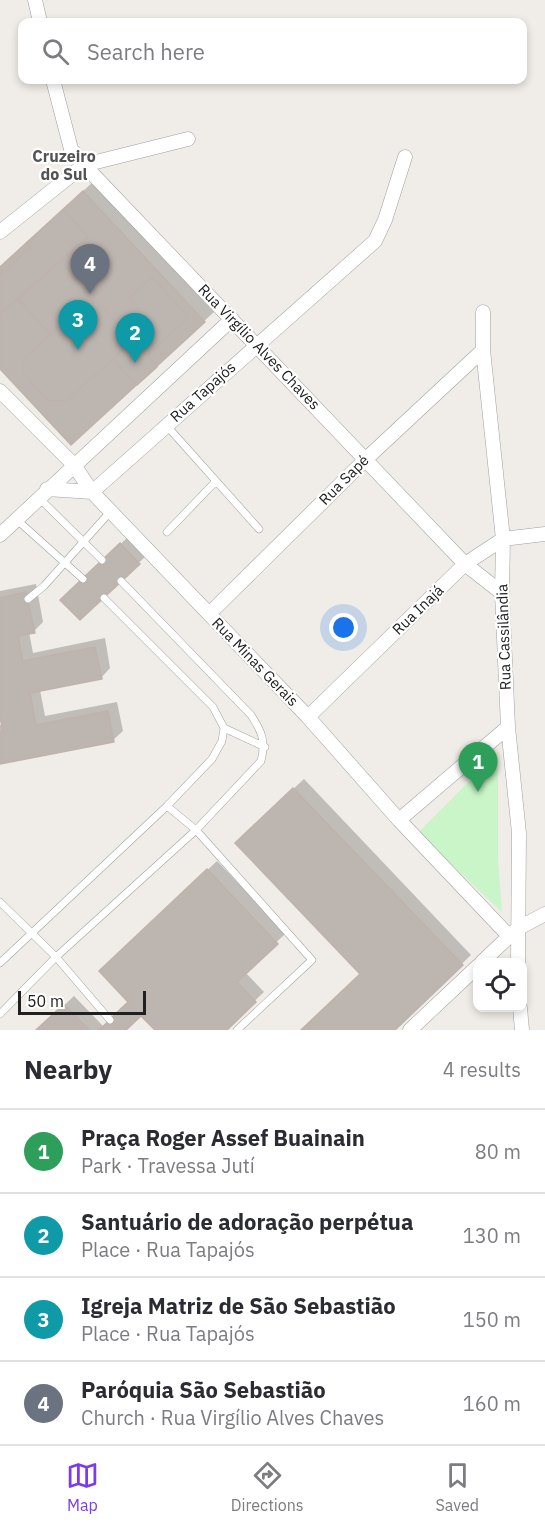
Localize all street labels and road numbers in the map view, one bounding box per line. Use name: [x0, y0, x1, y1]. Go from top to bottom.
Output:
street label: Rua Virgílio Alves Chaves: [194, 280, 324, 414]
street label: Rua Tapajós: [166, 357, 239, 426]
street label: Rua Sapé: [315, 451, 373, 509]
street label: Rua Inajá: [388, 581, 447, 639]
street label: Rua Cassilândia: [492, 584, 515, 690]
street label: Rua Minas Gerais: [208, 613, 303, 710]

